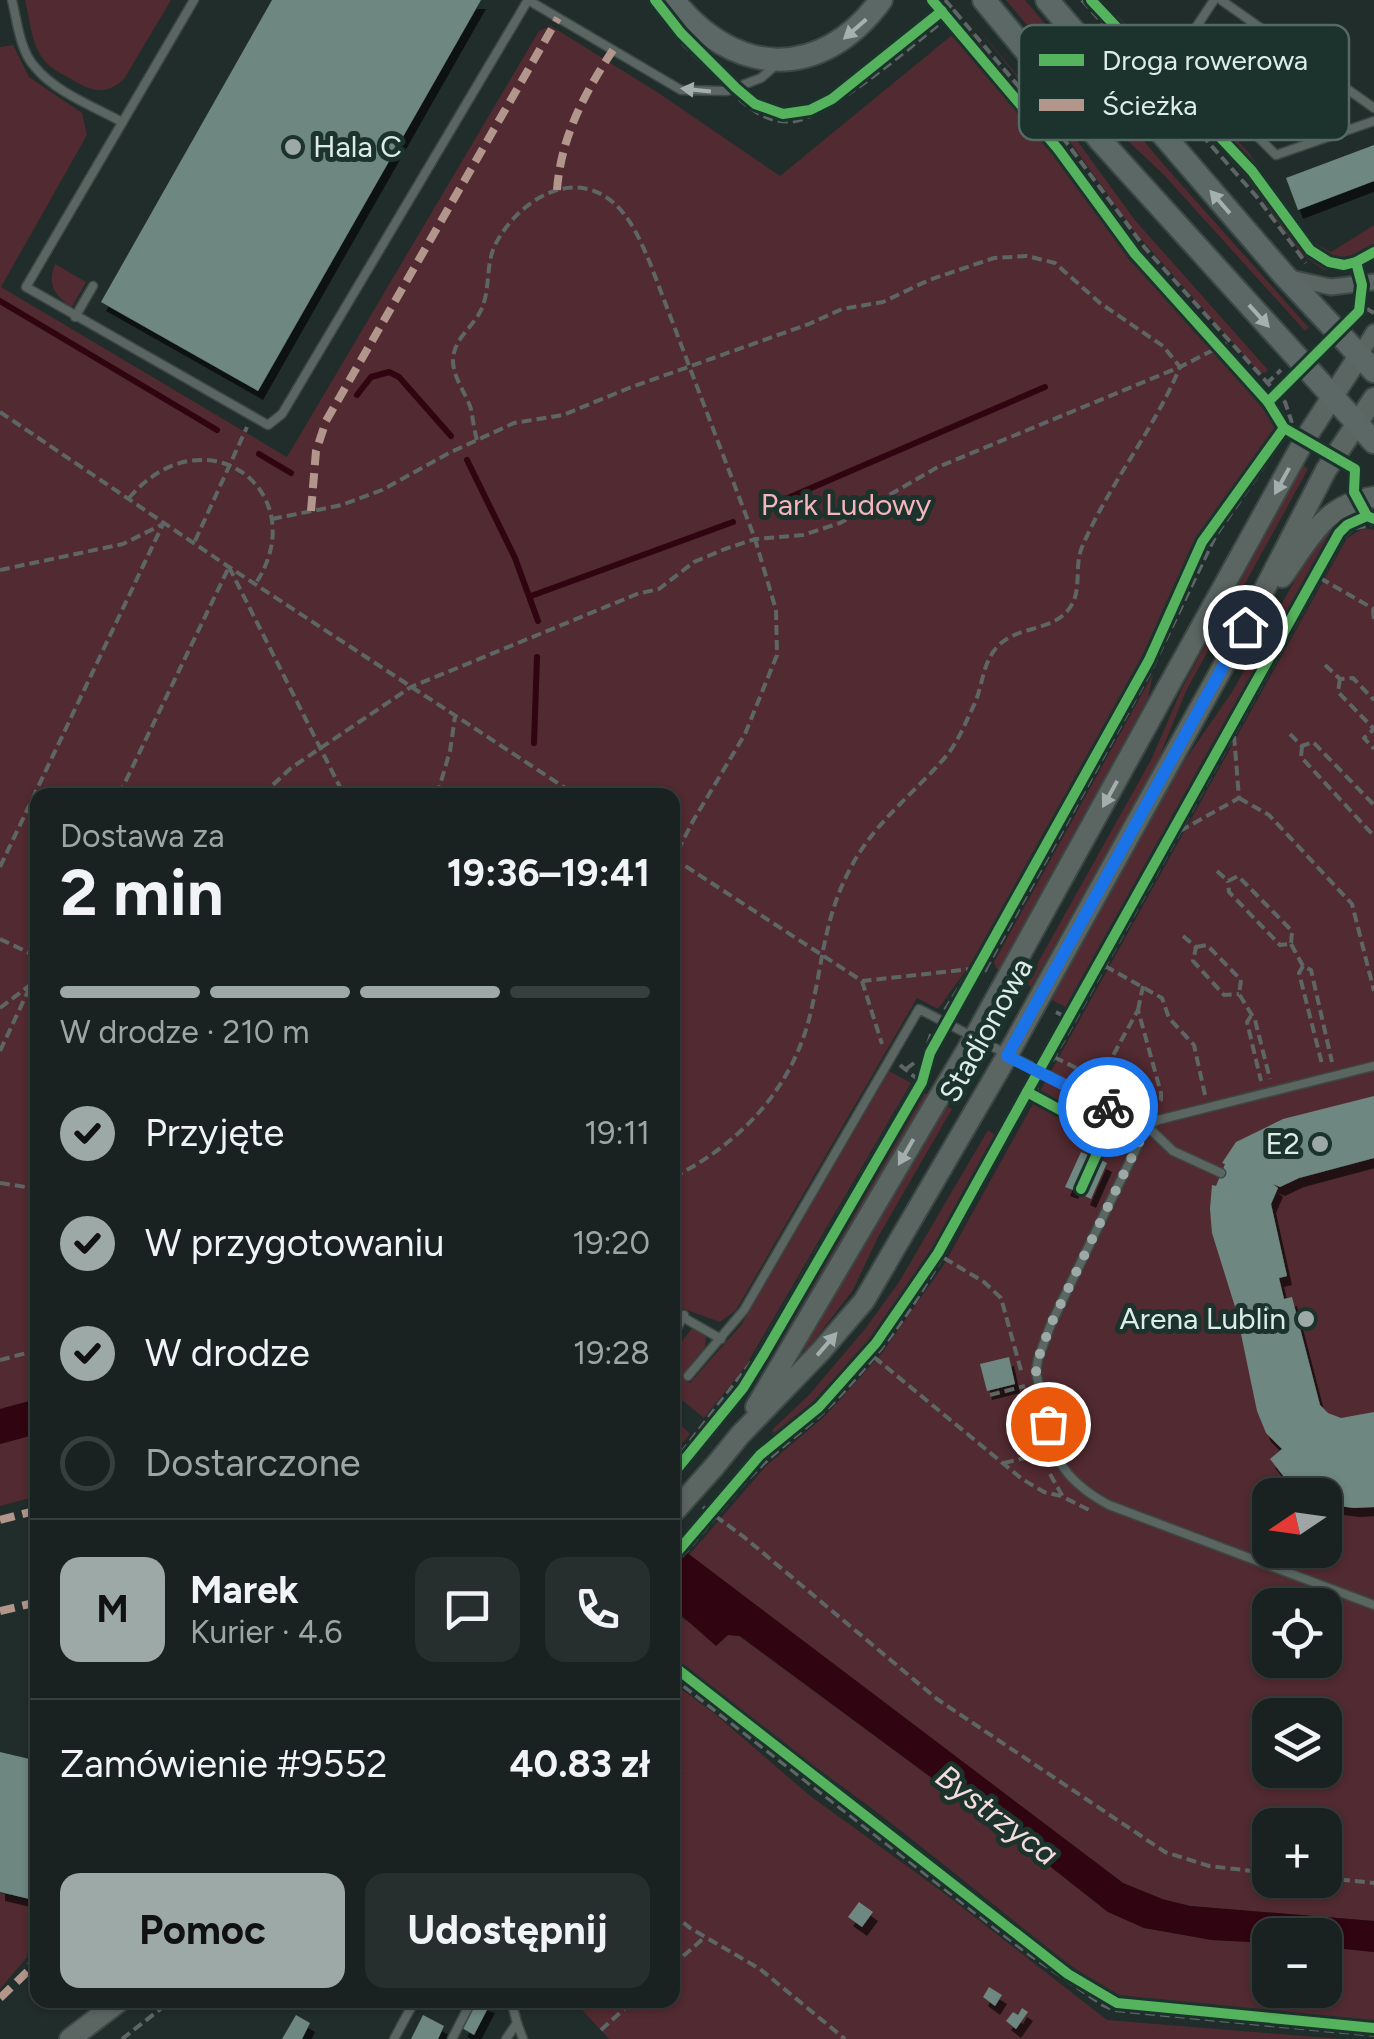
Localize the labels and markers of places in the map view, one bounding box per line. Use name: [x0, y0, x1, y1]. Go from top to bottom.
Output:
place label: Hala C: [313, 128, 402, 165]
marker: Hala C: [282, 136, 304, 158]
pin: [1203, 585, 1288, 670]
place label: E2: [1265, 1125, 1300, 1162]
marker: E2: [1309, 1133, 1331, 1155]
place label: Arena Lublin: [1120, 1300, 1286, 1337]
marker: Arena Lublin: [1295, 1308, 1317, 1330]
pin: [1006, 1382, 1091, 1467]

